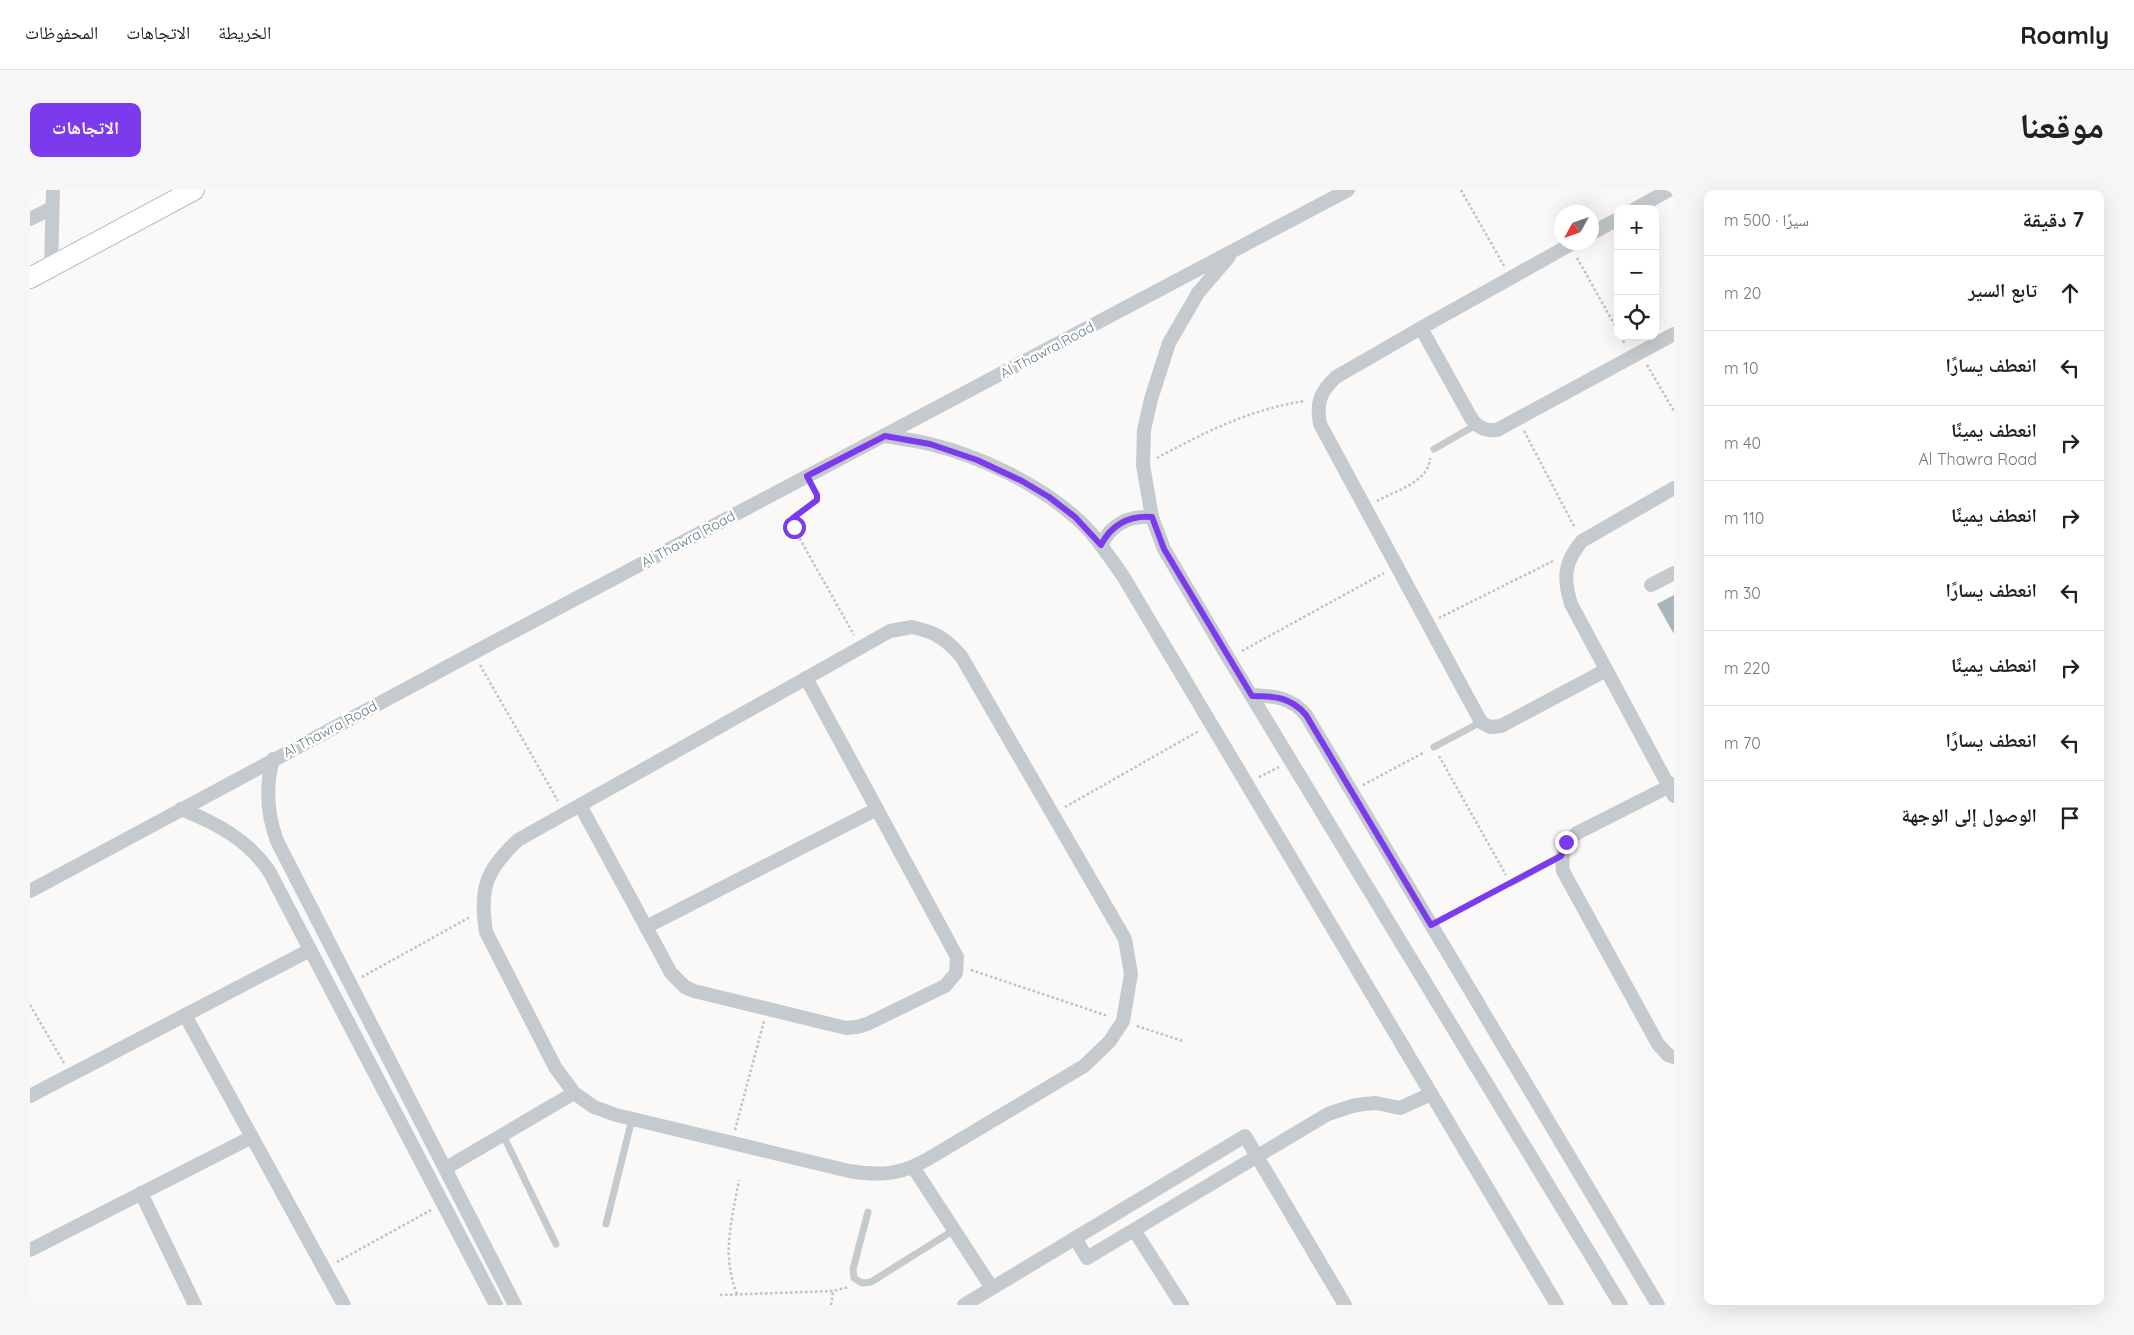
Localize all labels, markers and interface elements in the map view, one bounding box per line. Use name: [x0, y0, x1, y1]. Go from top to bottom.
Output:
text: Roamly: [2020, 20, 2109, 50]
text: المحفوظات: [25, 21, 98, 44]
text: الاتجاهات: [126, 21, 190, 44]
text: الخريطة: [218, 21, 271, 44]
button: الاتجاهات: [30, 103, 141, 157]
text: موقعنا: [2019, 103, 2104, 147]
north arrow: [1554, 205, 1599, 250]
map controls: [1614, 205, 1659, 340]
button: +: [1614, 205, 1659, 250]
text: 7 دقيقة: [2022, 206, 2084, 232]
text: سيرًا · 500 m: [1724, 210, 1809, 230]
button: −: [1614, 250, 1659, 295]
text: تابع السير: [1968, 278, 2037, 302]
icon: ahead: [2056, 279, 2084, 307]
text: 20 m: [1724, 283, 1761, 303]
button: locate: [1614, 295, 1659, 340]
street label: Al Thawra Road: [997, 318, 1097, 382]
text: انعطف يسارًا: [1946, 353, 2037, 377]
icon: left: [2056, 354, 2084, 382]
text: 10 m: [1724, 358, 1758, 378]
text: انعطف يمينًا: [1951, 418, 2037, 442]
icon: right: [2056, 429, 2084, 457]
text: 40 m: [1724, 433, 1761, 453]
text: Al Thawra Road: [1918, 449, 2037, 469]
text: انعطف يمينًا: [1951, 503, 2037, 527]
icon: right: [2056, 504, 2084, 532]
street label: Al Thawra Road: [638, 507, 738, 571]
text: 110 m: [1724, 508, 1764, 528]
route start: [783, 516, 806, 539]
text: انعطف يسارًا: [1946, 578, 2037, 602]
icon: left: [2056, 579, 2084, 607]
text: 30 m: [1724, 583, 1761, 603]
text: انعطف يمينًا: [1951, 653, 2037, 677]
icon: right: [2056, 654, 2084, 682]
text: 220 m: [1724, 658, 1770, 678]
street label: Al Thawra Road: [280, 697, 380, 761]
text: انعطف يسارًا: [1946, 728, 2037, 752]
icon: left: [2056, 729, 2084, 757]
text: 70 m: [1724, 733, 1761, 753]
text: الوصول إلى الوجهة: [1901, 803, 2037, 827]
icon: arrive: [2056, 804, 2084, 832]
route end: [1555, 831, 1578, 854]

